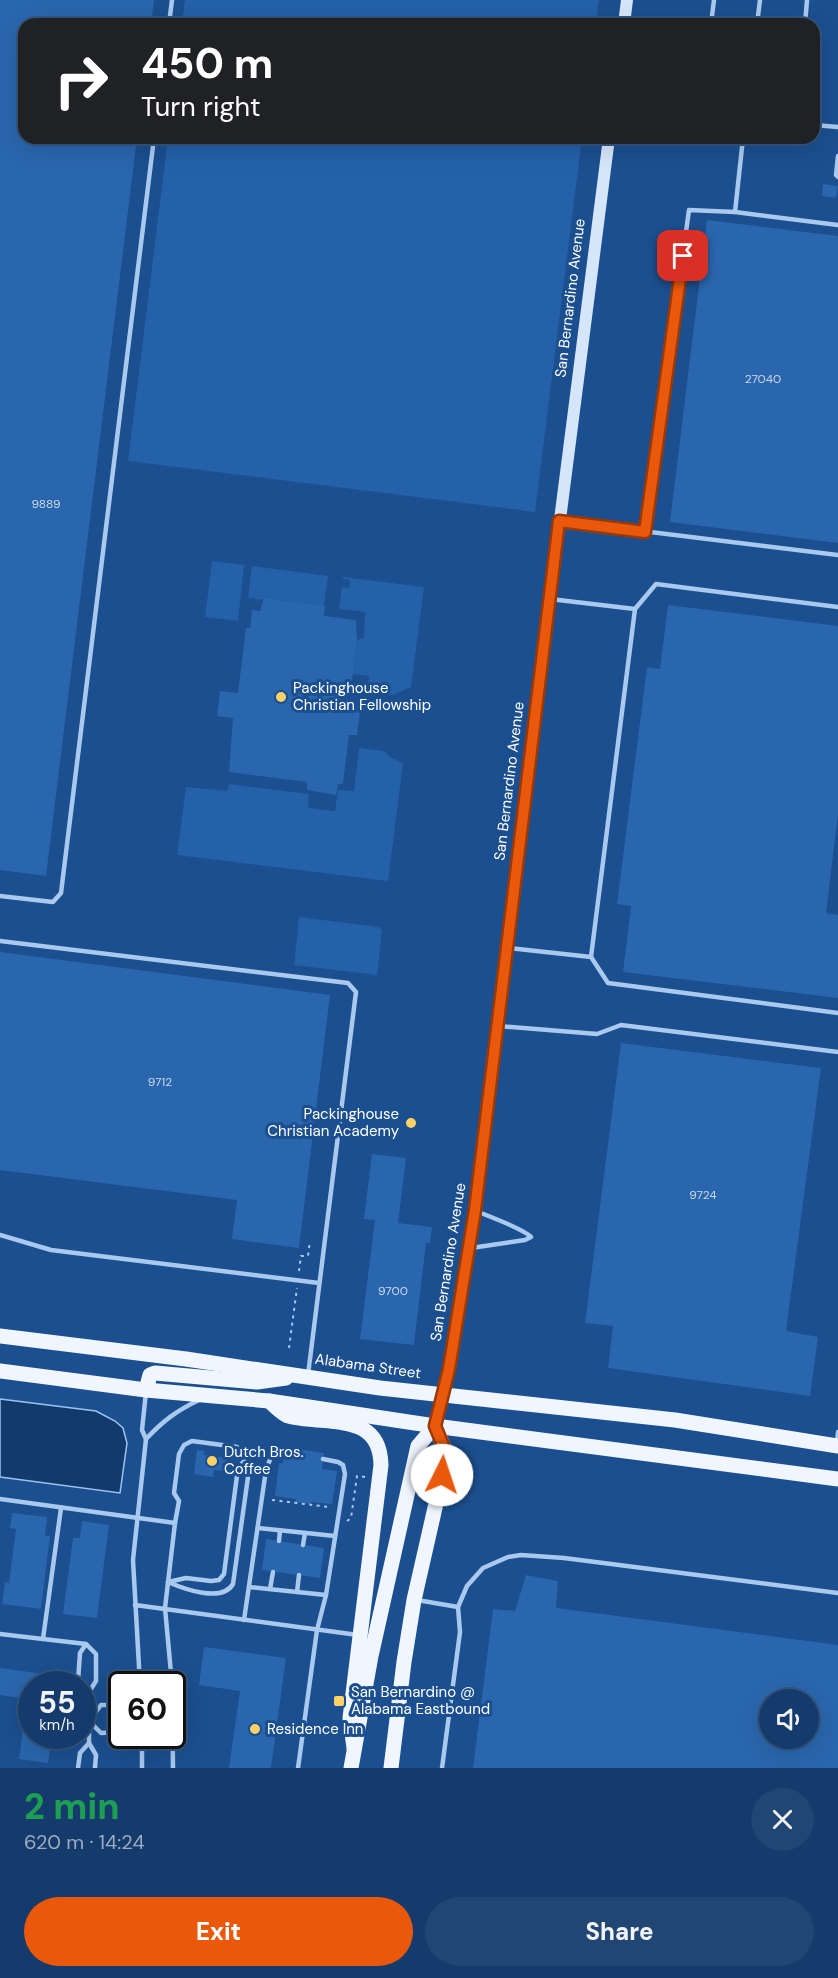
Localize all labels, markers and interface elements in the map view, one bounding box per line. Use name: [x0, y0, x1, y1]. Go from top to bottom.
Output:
text: 450 m: [141, 36, 273, 91]
icon: right: [42, 42, 120, 120]
text: Turn right: [141, 89, 261, 124]
street label: San Bernardino Avenue: [550, 217, 590, 379]
pin: [657, 230, 708, 281]
icon: arrive: [666, 239, 699, 272]
house number: 27040: [745, 371, 781, 387]
house number: 9889: [31, 496, 61, 512]
place label: Packinghouse Christian Fellowship: [293, 678, 431, 715]
marker: Packinghouse Christian Fellowship: [274, 690, 288, 704]
street label: San Bernardino Avenue: [489, 700, 529, 862]
house number: 9712: [148, 1074, 172, 1090]
place label: Packinghouse Christian Academy: [267, 1104, 400, 1141]
marker: Packinghouse Christian Academy: [404, 1116, 418, 1130]
street label: San Bernardino Avenue: [426, 1181, 470, 1343]
house number: 9724: [689, 1187, 717, 1203]
house number: 9700: [378, 1283, 408, 1299]
street label: Alabama Street: [314, 1349, 423, 1383]
place label: Dutch Bros. Coffee: [224, 1442, 304, 1479]
position arrow: [410, 1443, 474, 1507]
marker: Dutch Bros. Coffee: [205, 1454, 219, 1468]
speed limit sign: 60: [108, 1671, 186, 1749]
place label: San Bernardino @ Alabama Eastbound: [351, 1682, 490, 1719]
text: 55: [38, 1683, 76, 1722]
map controls: [759, 1689, 819, 1749]
button: sound: [759, 1689, 819, 1749]
marker: San Bernardino @ Alabama Eastbound: [332, 1694, 346, 1708]
text: km/h: [39, 1715, 75, 1735]
place label: Residence Inn: [267, 1719, 363, 1739]
marker: Residence Inn: [248, 1722, 262, 1736]
text: 2 min: [24, 1783, 120, 1830]
button: close: [751, 1788, 814, 1851]
text: 620 m · 14:24: [24, 1829, 145, 1855]
button: Exit: [24, 1897, 413, 1966]
button: Share: [425, 1897, 814, 1966]

